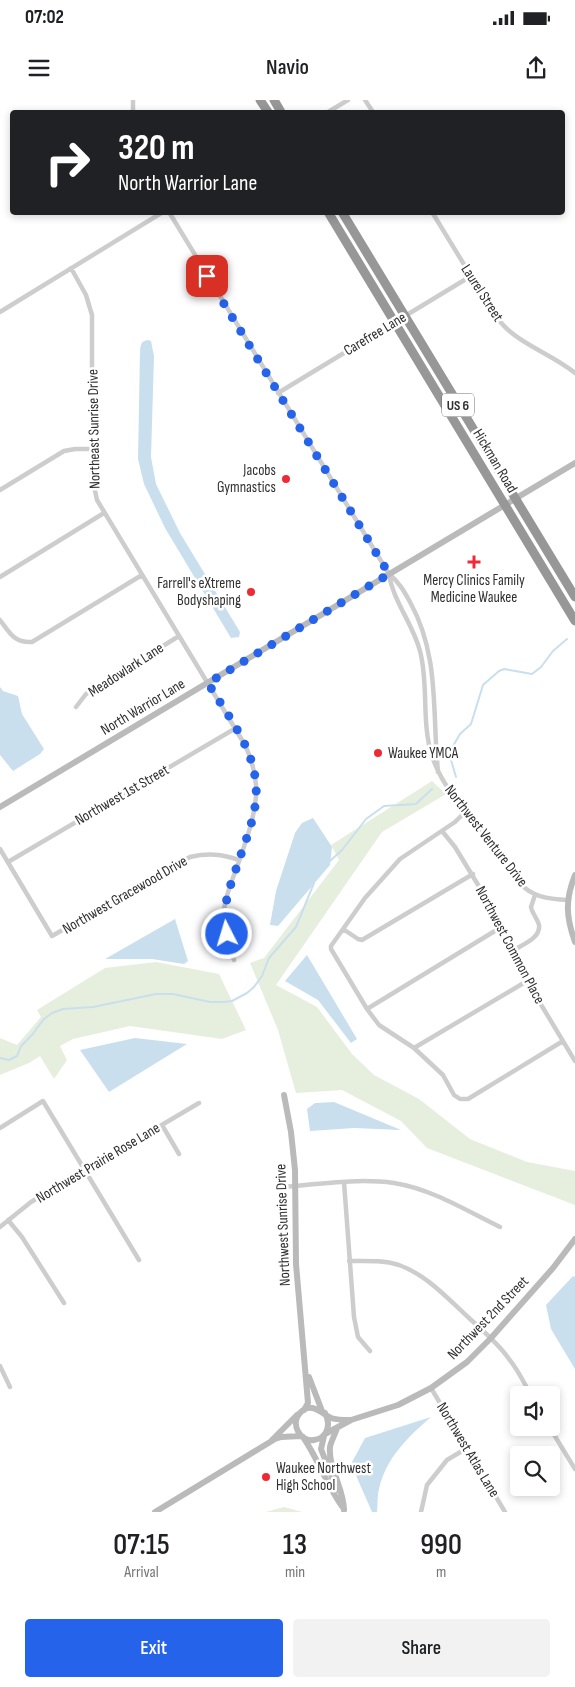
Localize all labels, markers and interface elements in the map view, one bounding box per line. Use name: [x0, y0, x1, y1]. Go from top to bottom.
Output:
text: 07:02: [25, 6, 64, 29]
icon: menu: [25, 54, 53, 82]
text: Navio: [266, 54, 309, 81]
icon: share: [522, 54, 550, 82]
text: 320 m: [118, 127, 194, 170]
icon: right: [35, 130, 100, 195]
text: North Warrior Lane: [118, 170, 257, 197]
pin: [186, 255, 228, 297]
street label: Laurel Street: [456, 261, 508, 326]
icon: arrive: [193, 262, 221, 290]
street label: Carefree Lane: [340, 308, 410, 360]
street label: Northeast Sunrise Drive: [83, 369, 105, 489]
road number: US 6: [442, 394, 474, 416]
street label: Hickman Road: [468, 426, 522, 496]
place label: Jacobs Gymnastics: [217, 461, 276, 497]
marker: Jacobs Gymnastics: [280, 473, 292, 485]
marker: Mercy Clinics Family Medicine Waukee: [467, 555, 481, 569]
place label: Mercy Clinics Family Medicine Waukee: [423, 571, 525, 607]
place label: Farrell's eXtreme Bodyshaping: [157, 574, 241, 610]
marker: Farrell's eXtreme Bodyshaping: [245, 586, 257, 598]
street label: Meadowlark Lane: [85, 639, 167, 701]
street label: North Warrior Lane: [97, 674, 189, 740]
place label: Waukee YMCA: [388, 744, 459, 763]
marker: Waukee YMCA: [372, 747, 384, 759]
street label: Northwest 1st Street: [72, 760, 173, 830]
street label: Northwest Venture Drive: [440, 781, 532, 891]
street label: Northwest Gracewood Drive: [59, 852, 191, 938]
street label: Northwest Common Place: [471, 883, 549, 1007]
position arrow: [200, 907, 252, 959]
street label: Northwest Prairie Rose Lane: [33, 1119, 163, 1207]
street label: Northwest Sunrise Drive: [271, 1164, 295, 1286]
street label: Northwest 2nd Street: [443, 1272, 533, 1364]
map controls: [510, 1386, 560, 1496]
button: sound: [510, 1386, 560, 1436]
street label: Northwest Atlas Lane: [432, 1399, 504, 1501]
button: search: [510, 1446, 560, 1496]
place label: Waukee Northwest High School: [276, 1459, 371, 1495]
marker: Waukee Northwest High School: [260, 1471, 272, 1483]
text: 07:15: [113, 1527, 170, 1563]
text: 13: [283, 1527, 307, 1563]
text: 990: [420, 1527, 462, 1563]
text: Arrival: [124, 1563, 159, 1582]
text: min: [285, 1563, 305, 1582]
text: m: [436, 1563, 446, 1582]
button: Exit: [25, 1619, 283, 1677]
button: Share: [293, 1619, 550, 1677]

